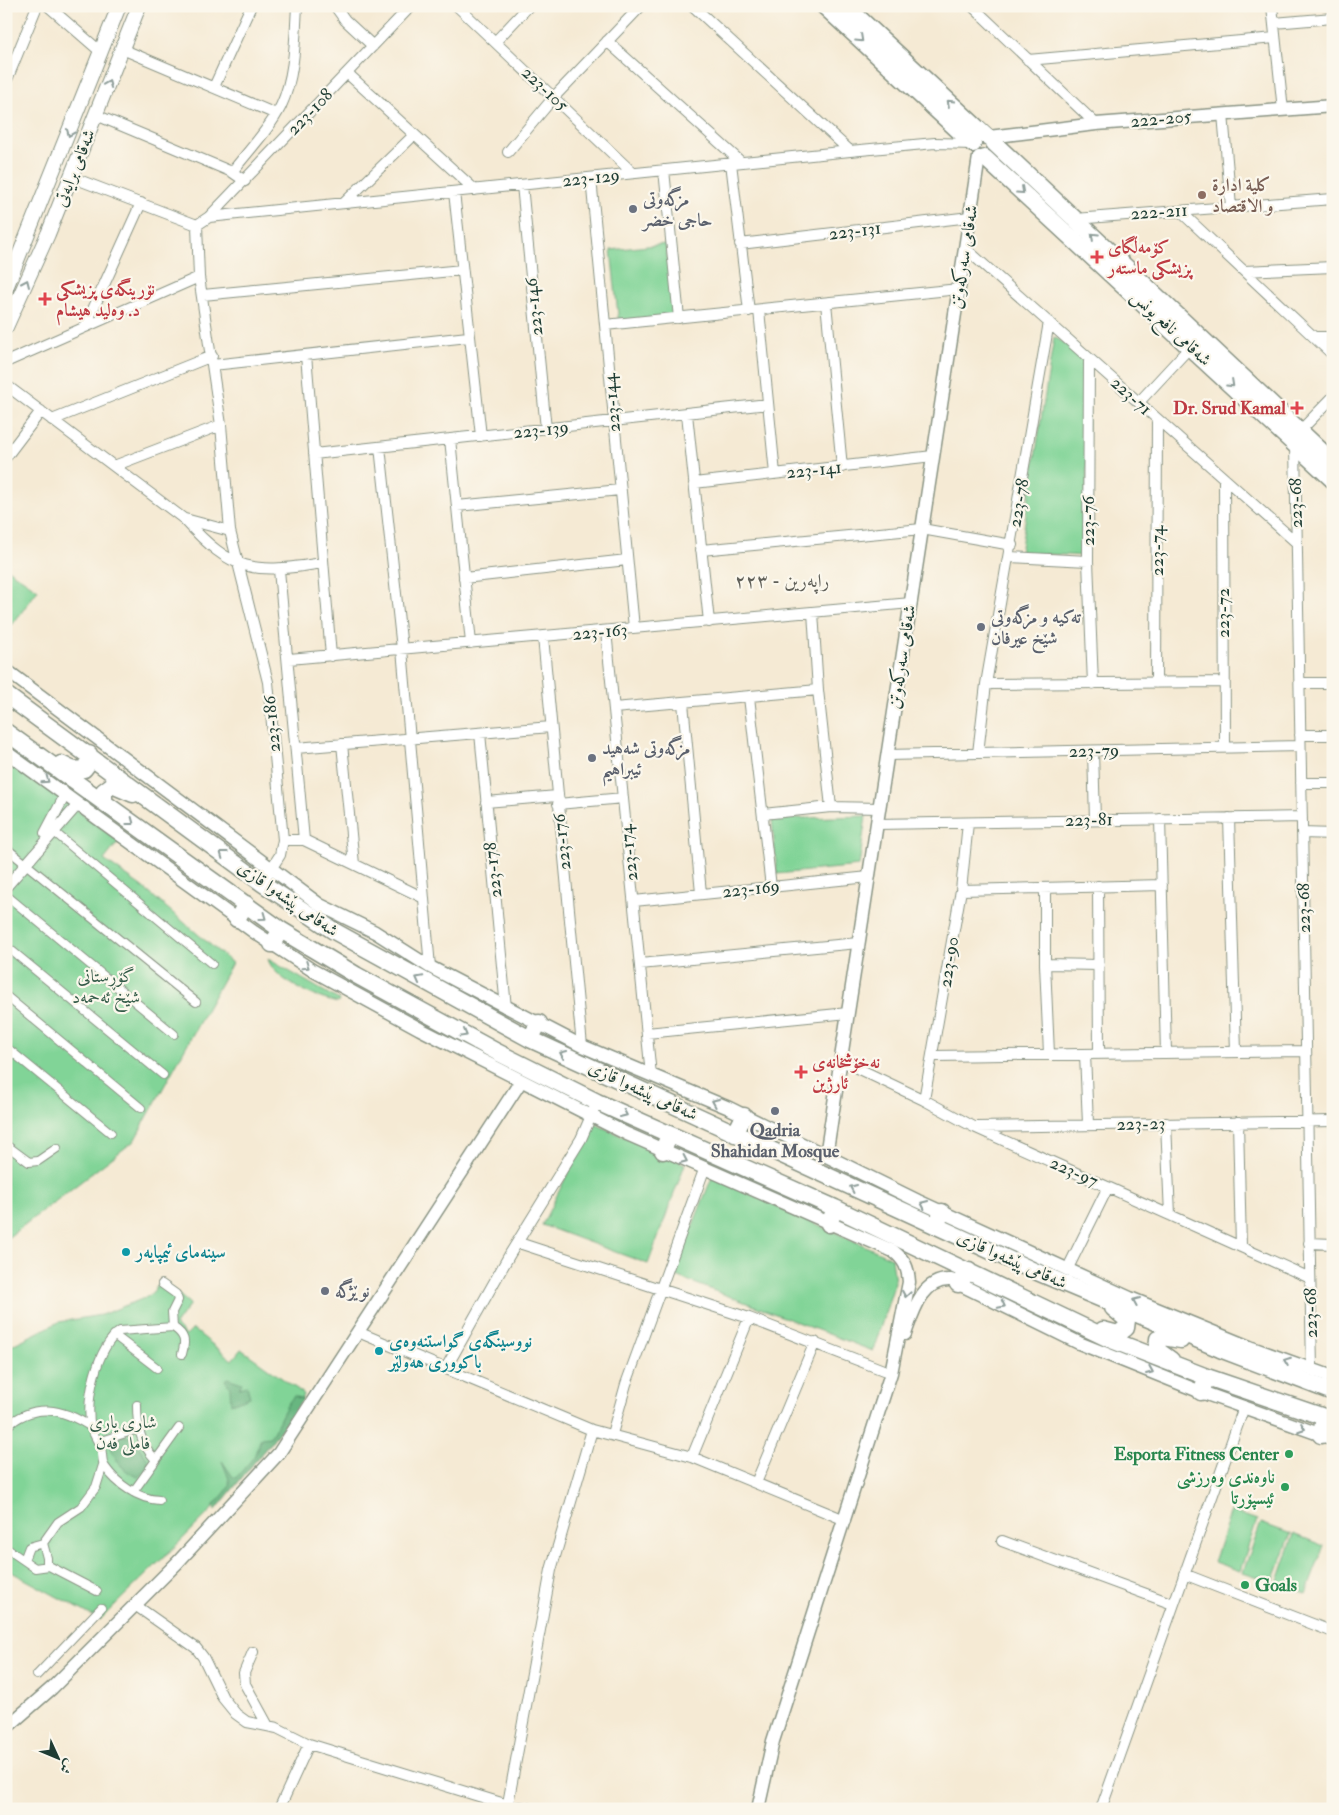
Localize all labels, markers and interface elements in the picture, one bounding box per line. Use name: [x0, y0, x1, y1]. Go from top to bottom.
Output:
one-way arrow: [854, 33, 863, 42]
street label: 223-105: [517, 61, 573, 117]
one-way arrow: [102, 80, 112, 89]
street label: 223-108: [282, 84, 338, 140]
one-way arrow: [947, 100, 956, 109]
street label: 222-205: [1129, 105, 1193, 133]
street label: شەقامی برایەتی: [49, 126, 101, 210]
one-way arrow: [65, 128, 76, 137]
street label: 223-129: [561, 164, 621, 192]
place label: كلية ادارة و الاقتصاد: [1212, 174, 1273, 218]
one-way arrow: [1016, 185, 1025, 194]
place label: مزگه‌وتی حاجی خضر: [641, 186, 712, 232]
marker: كلية ادارة و الاقتصاد: [1196, 189, 1208, 201]
street label: 222-211: [1130, 199, 1188, 225]
marker: مزگه‌وتی حاجی خضر: [627, 203, 639, 215]
street label: شەقامی سەرکەوتن: [944, 203, 984, 311]
street label: 223-131: [828, 216, 882, 246]
one-way arrow: [1091, 233, 1100, 242]
place label: کۆمەڵگای پزیشکی ماستەر: [1106, 235, 1193, 280]
marker: کۆمەڵگای پزیشکی ماستەر: [1090, 250, 1104, 264]
street label: 223-146: [519, 276, 548, 337]
place label: نۆرینگەی پزیشکی د. وەلید هیشام: [56, 278, 155, 326]
one-way arrow: [20, 279, 31, 288]
street label: شەقامی نافع یونس: [1123, 285, 1216, 374]
marker: نۆرینگەی پزیشکی د. وەلید هیشام: [38, 292, 52, 306]
street label: 223-144: [598, 372, 626, 433]
street label: 223-71: [1106, 372, 1156, 420]
one-way arrow: [1225, 378, 1234, 387]
place label: Dr. Srud Kamal: [1173, 397, 1286, 420]
marker: Dr. Srud Kamal: [1290, 401, 1304, 415]
street label: 223-139: [512, 416, 570, 444]
street label: 223-141: [785, 456, 843, 484]
street label: 223-78: [1003, 477, 1035, 529]
street label: 223-68: [1284, 478, 1308, 528]
street label: 223-76: [1077, 495, 1100, 546]
street label: 223-74: [1146, 525, 1169, 576]
district label: راپەرین - ٢٢٣: [735, 569, 829, 594]
street label: 223-72: [1212, 588, 1235, 638]
street label: شەقامی سەرکەوتن: [882, 603, 922, 711]
place label: تەکیە و مزگەوتی شێخ عیرفان: [990, 604, 1082, 654]
street label: 223-163: [572, 618, 628, 646]
marker: تەکیە و مزگەوتی شێخ عیرفان: [975, 621, 987, 633]
street label: 223-186: [258, 694, 286, 753]
place label: مزگەوتی شەهید ئیبراهیم: [602, 735, 690, 787]
street label: 223-79: [1069, 739, 1119, 763]
marker: مزگەوتی شەهید ئیبراهیم: [586, 752, 598, 764]
one-way arrow: [40, 774, 50, 783]
street label: 223-81: [1065, 808, 1113, 832]
street label: 223-176: [548, 812, 576, 871]
one-way arrow: [125, 816, 134, 824]
street label: 223-174: [614, 822, 643, 882]
street label: 223-178: [479, 841, 507, 899]
one-way arrow: [220, 851, 229, 859]
street label: شەقامی پێشەوا قازی: [233, 856, 343, 942]
street label: 223-169: [721, 875, 781, 903]
street label: 223-68: [1292, 883, 1316, 933]
one-way arrow: [257, 911, 266, 919]
street label: 223-90: [934, 935, 964, 989]
one-way arrow: [301, 960, 310, 970]
park label: گۆڕستانی شێخ ئەحمەد: [72, 965, 140, 1013]
one-way arrow: [415, 975, 424, 985]
one-way arrow: [458, 1028, 467, 1038]
one-way arrow: [559, 1050, 568, 1060]
place label: نەخۆشخانەی ئارژین: [812, 1051, 880, 1095]
street label: شەقامی پێشەوا قازی: [585, 1056, 701, 1126]
marker: نەخۆشخانەی ئارژین: [794, 1065, 808, 1079]
one-way arrow: [711, 1098, 720, 1109]
marker: Qadria Shahidan Mosque: [769, 1105, 781, 1117]
one-way arrow: [619, 1108, 628, 1119]
street label: 223-23: [1116, 1112, 1166, 1136]
place label: Qadria Shahidan Mosque: [711, 1119, 840, 1163]
street label: 223-97: [1046, 1151, 1102, 1193]
one-way arrow: [679, 1154, 688, 1165]
one-way arrow: [849, 1184, 858, 1195]
one-way arrow: [920, 1199, 929, 1210]
street label: شەقامی پێشەوا قازی: [953, 1225, 1071, 1295]
place label: سینەمای ئیمپایەر: [134, 1241, 226, 1264]
marker: سینەمای ئیمپایەر: [120, 1246, 132, 1258]
place label: نوێژگە: [335, 1278, 370, 1303]
marker: نوێژگە: [319, 1285, 331, 1297]
street label: 223-68: [1299, 1288, 1323, 1338]
one-way arrow: [902, 1290, 912, 1299]
one-way arrow: [1132, 1296, 1141, 1307]
one-way arrow: [996, 1299, 1005, 1309]
place label: نووسینگەی گواستنەوەی باکووری هەولێر: [387, 1330, 532, 1374]
marker: نووسینگەی گواستنەوەی باکووری هەولێر: [373, 1345, 385, 1357]
one-way arrow: [1283, 1357, 1292, 1367]
one-way arrow: [1145, 1365, 1154, 1375]
park label: شاری یاری فاملی فەن: [89, 1411, 157, 1456]
one-way arrow: [1297, 1422, 1306, 1432]
place label: Esporta Fitness Center: [1114, 1443, 1279, 1466]
marker: Esporta Fitness Center: [1283, 1448, 1295, 1460]
place label: ناوەندی وەرزشی ئیسپۆرتا: [1177, 1466, 1275, 1510]
marker: ناوەندی وەرزشی ئیسپۆرتا: [1279, 1481, 1291, 1493]
place label: Goals: [1255, 1574, 1297, 1597]
marker: Goals: [1239, 1579, 1251, 1591]
north arrow: [32, 1732, 82, 1782]
text: ش: [56, 1756, 78, 1778]

